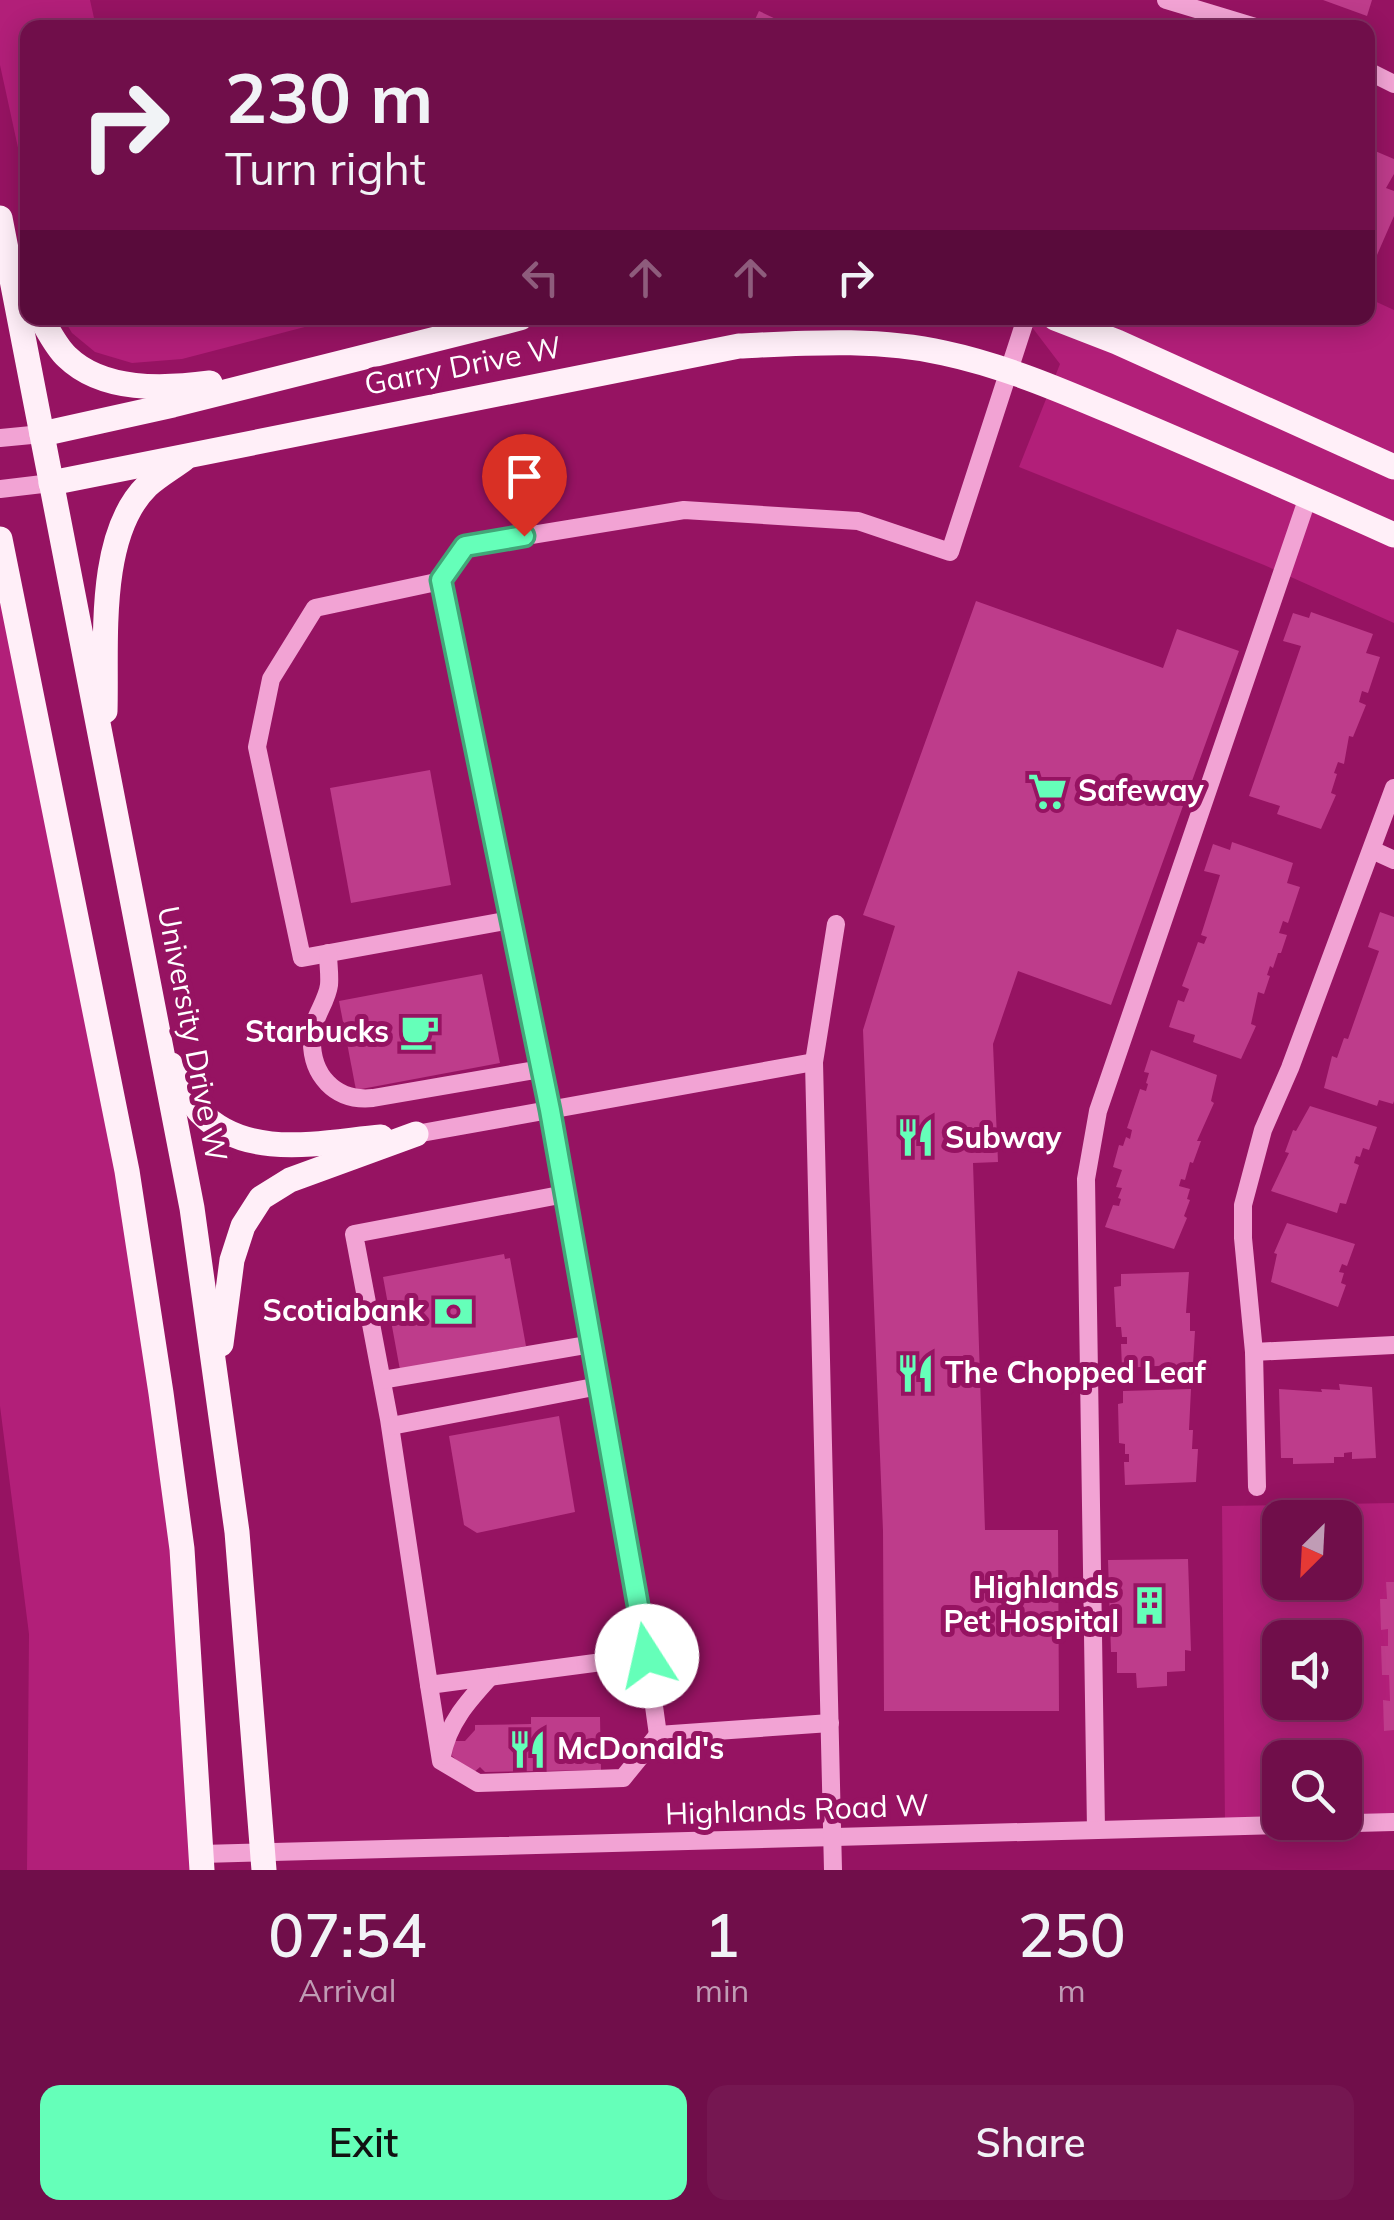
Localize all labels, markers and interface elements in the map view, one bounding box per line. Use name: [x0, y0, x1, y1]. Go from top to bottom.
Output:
text: 230 m: [225, 53, 433, 141]
icon: right: [60, 60, 190, 190]
text: Turn right: [225, 140, 426, 196]
icon: left: [513, 250, 568, 305]
icon: ahead: [618, 250, 673, 305]
icon: ahead: [723, 250, 778, 305]
icon: right: [828, 250, 883, 305]
street label: Garry Drive W: [361, 327, 565, 403]
pin: [482, 434, 567, 537]
icon: arrive: [497, 449, 552, 504]
supermarket icon: Safeway: [1027, 770, 1069, 812]
place label: Safeway: [1078, 771, 1204, 809]
street label: University Drive W: [150, 903, 236, 1165]
cafe icon: Starbucks: [398, 1011, 440, 1053]
place label: Starbucks: [245, 1012, 389, 1050]
restaurant icon: Subway: [894, 1117, 936, 1159]
place label: Subway: [945, 1118, 1062, 1156]
bank icon: Scotiabank: [433, 1290, 475, 1332]
place label: Scotiabank: [263, 1291, 425, 1329]
restaurant icon: The Chopped Leaf: [894, 1352, 936, 1394]
place label: The Chopped Leaf: [945, 1353, 1207, 1391]
north arrow: [1262, 1500, 1362, 1600]
map controls: [1262, 1500, 1362, 1840]
place label: Highlands Pet Hospital: [944, 1568, 1119, 1640]
building icon: Highlands Pet Hospital: [1128, 1584, 1170, 1626]
position arrow: [595, 1604, 699, 1708]
button: sound: [1262, 1620, 1362, 1720]
restaurant icon: McDonald's: [506, 1728, 548, 1770]
place label: McDonald's: [557, 1729, 724, 1767]
button: search: [1262, 1740, 1362, 1840]
street label: Highlands Road W: [664, 1785, 930, 1833]
text: 07:54: [268, 1897, 427, 1972]
text: 1: [704, 1897, 740, 1972]
text: 250: [1018, 1897, 1126, 1972]
text: Arrival: [299, 1970, 396, 2010]
text: min: [695, 1970, 749, 2010]
text: m: [1058, 1970, 1086, 2010]
button: Exit: [40, 2085, 687, 2200]
button: Share: [707, 2085, 1354, 2200]

